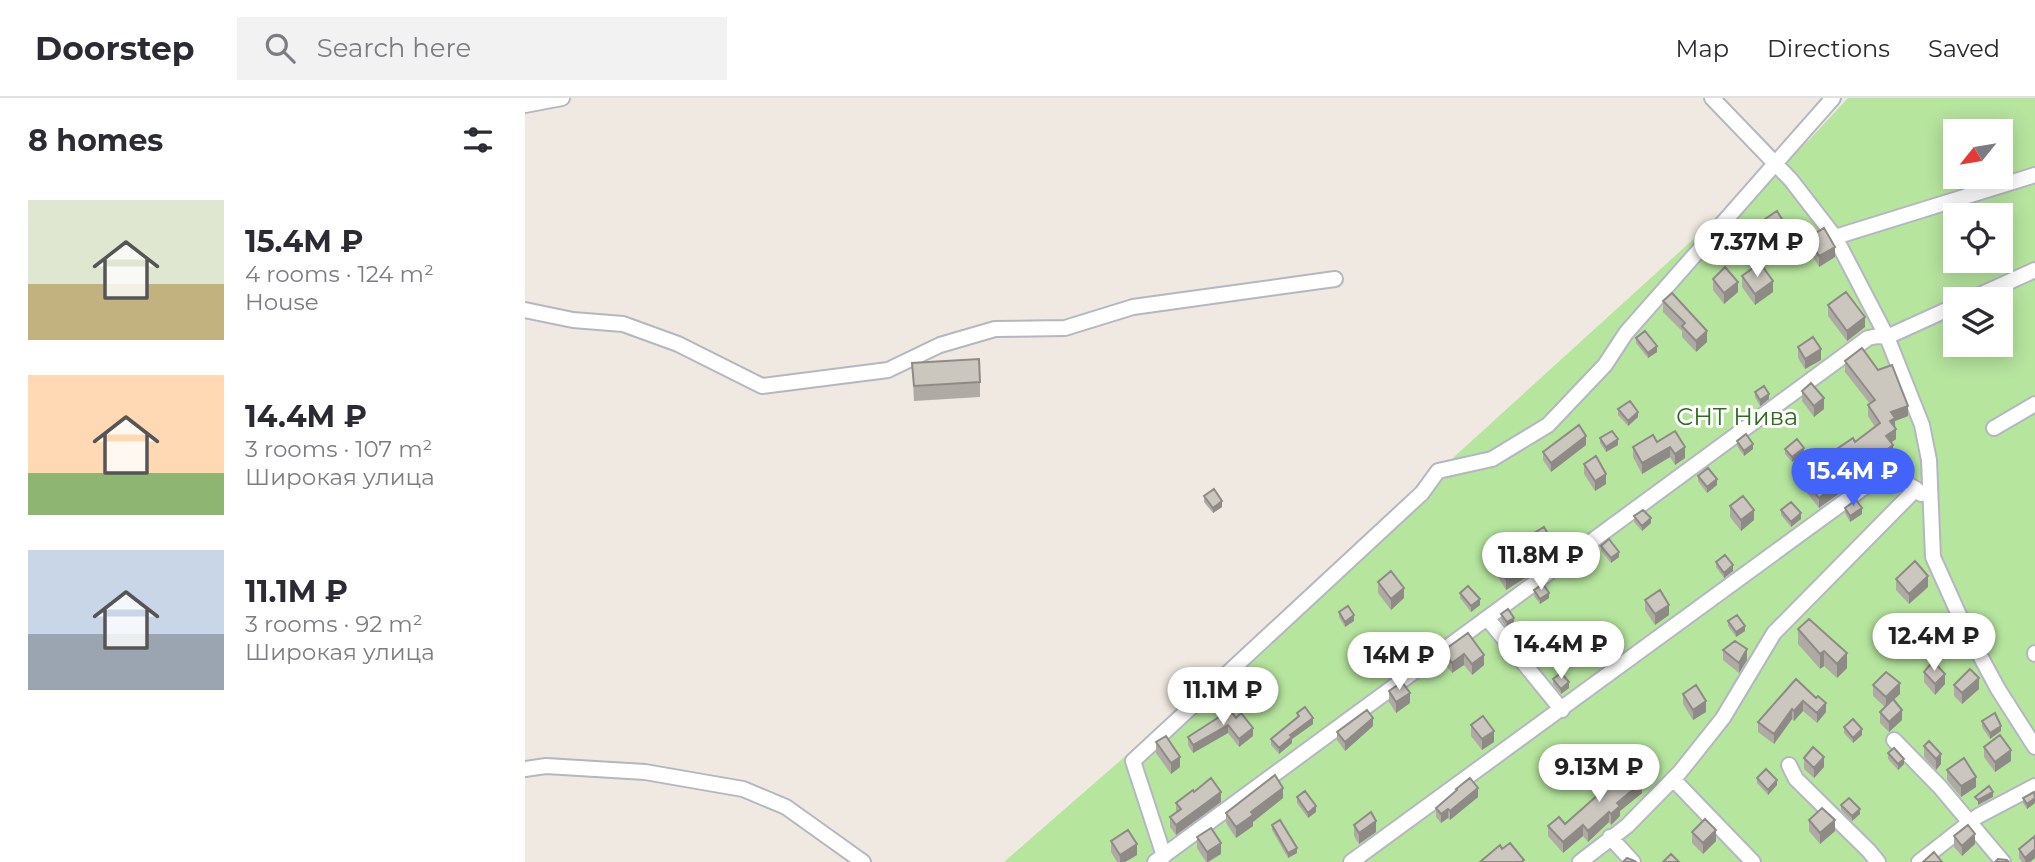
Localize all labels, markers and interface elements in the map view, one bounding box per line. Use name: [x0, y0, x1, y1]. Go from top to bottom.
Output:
search box: [237, 17, 727, 80]
text: Doorstep: [35, 28, 195, 68]
icon: search: [261, 29, 299, 67]
text: Search here: [317, 32, 471, 64]
text: Map: [1676, 34, 1729, 63]
text: Directions: [1767, 34, 1890, 63]
text: Saved: [1928, 34, 2000, 63]
north arrow: [1943, 119, 2013, 189]
map controls: [1943, 119, 2013, 357]
icon: filters: [459, 121, 497, 159]
text: 8 homes: [28, 122, 163, 159]
button: locate: [1943, 203, 2013, 273]
pin: 7.37M ₽: [1692, 220, 1822, 279]
text: 15.4M ₽: [245, 223, 364, 260]
icon: home: [84, 228, 168, 312]
text: 7.37M ₽: [1710, 228, 1804, 256]
text: 4 rooms · 124 m²: [245, 260, 434, 288]
button: layers: [1943, 287, 2013, 357]
text: House: [245, 288, 319, 316]
text: 14.4M ₽: [245, 398, 367, 435]
park label: СНТ Нива: [1676, 402, 1798, 431]
icon: home: [84, 403, 168, 487]
text: 3 rooms · 107 m²: [245, 435, 432, 463]
pin: 15.4M ₽: [1788, 448, 1918, 508]
text: 15.4M ₽: [1808, 457, 1898, 485]
text: Широкая улица: [245, 463, 435, 491]
pin: 11.8M ₽: [1476, 532, 1606, 592]
text: 11.8M ₽: [1498, 541, 1584, 569]
text: 11.1M ₽: [245, 573, 348, 610]
icon: home: [84, 578, 168, 662]
text: 3 rooms · 92 m²: [245, 610, 423, 638]
pin: 12.4M ₽: [1869, 614, 1999, 673]
pin: 14.4M ₽: [1496, 622, 1626, 681]
text: 12.4M ₽: [1888, 622, 1980, 650]
text: 14.4M ₽: [1514, 630, 1608, 658]
pin: 14M ₽: [1350, 632, 1448, 692]
text: Широкая улица: [245, 638, 435, 666]
text: 14M ₽: [1363, 641, 1435, 669]
pin: 11.1M ₽: [1158, 668, 1288, 727]
text: 11.1M ₽: [1183, 676, 1263, 704]
pin: 9.13M ₽: [1534, 744, 1664, 804]
text: 9.13M ₽: [1555, 753, 1643, 781]

